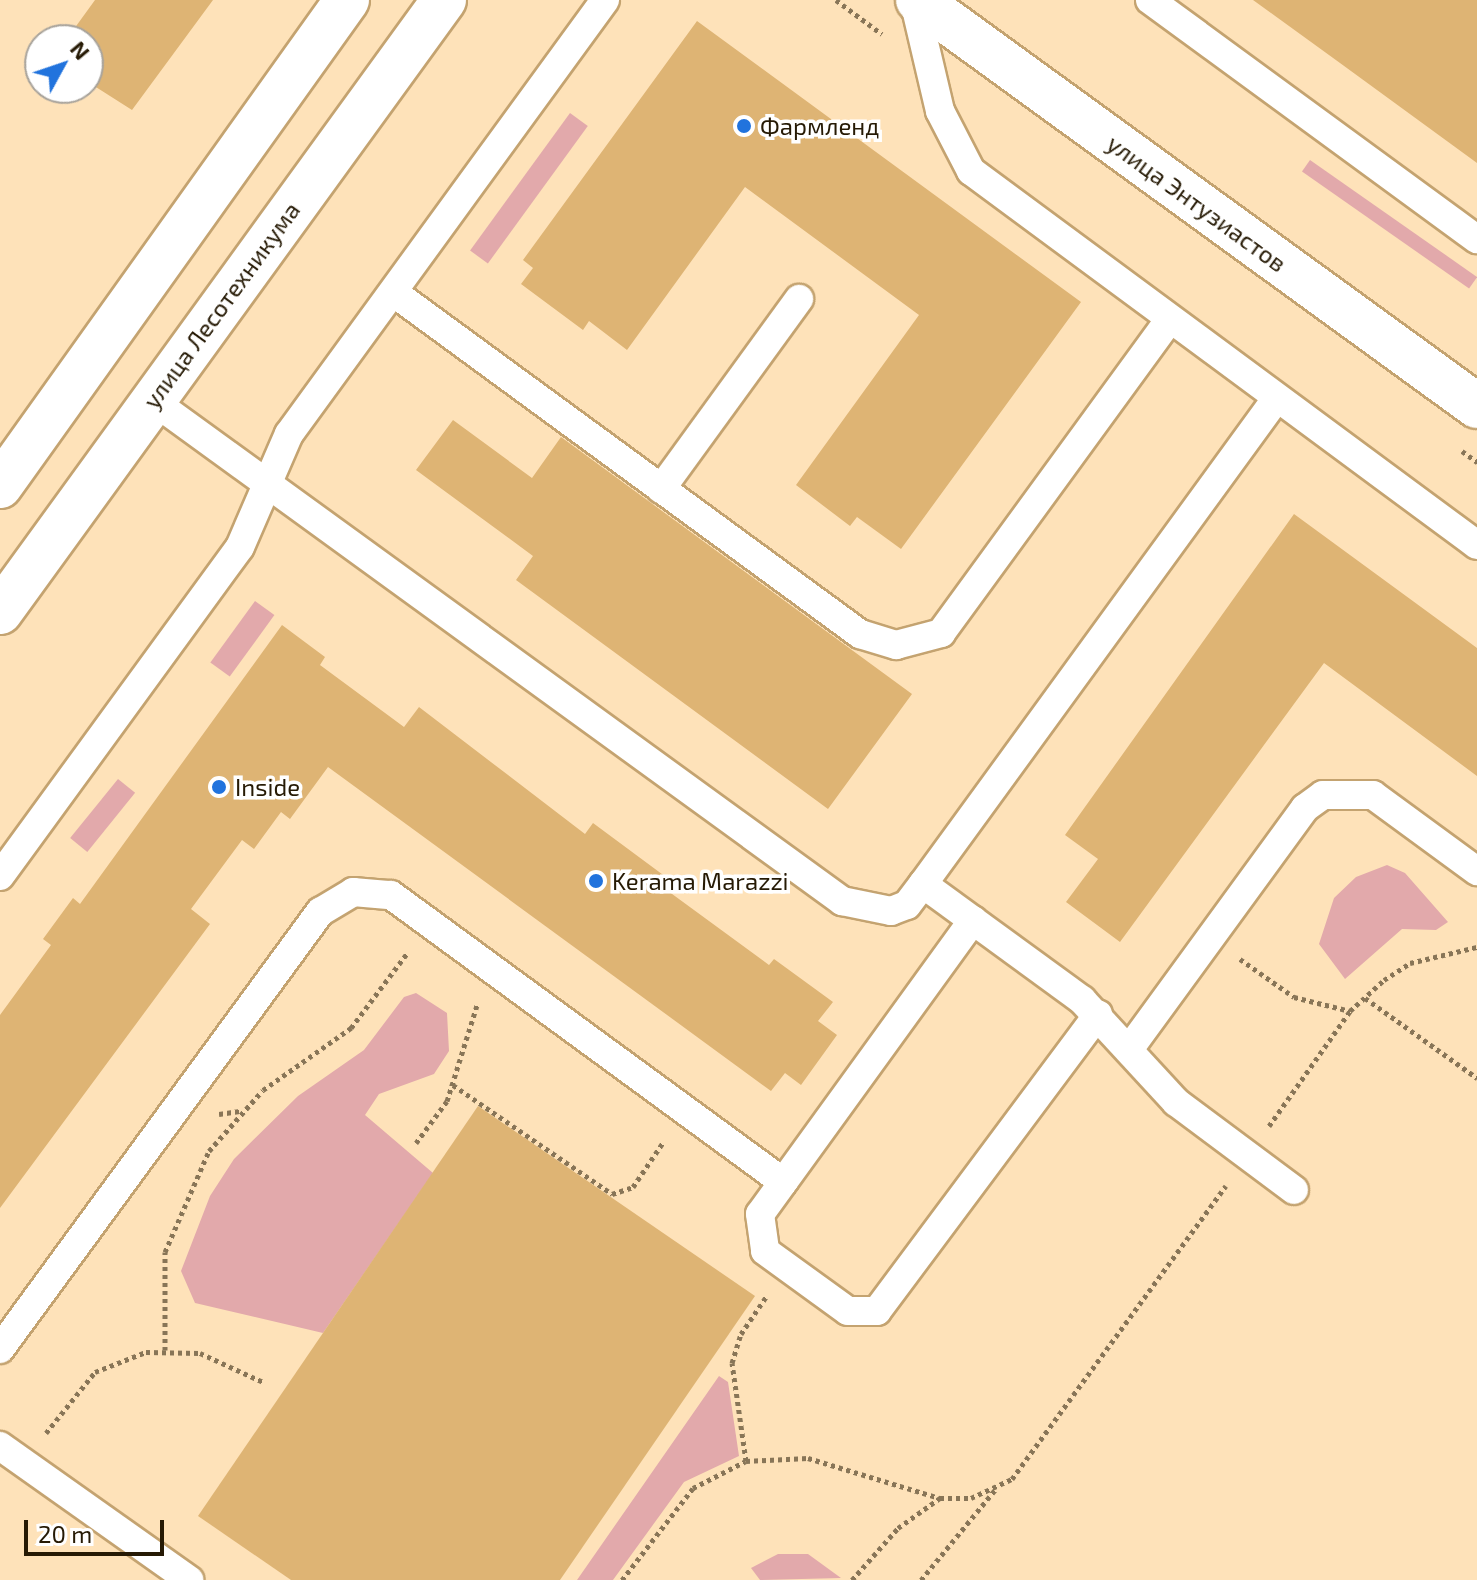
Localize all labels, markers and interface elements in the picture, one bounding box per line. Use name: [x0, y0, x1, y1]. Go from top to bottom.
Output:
north arrow: [24, 24, 104, 104]
text: N: [66, 35, 96, 64]
place label: Фармленд: [760, 112, 879, 140]
marker: Фармленд: [735, 117, 753, 135]
street label: улица Энтузиастов: [1102, 128, 1292, 278]
street label: улица Лесотехникума: [136, 196, 306, 414]
place label: Inside: [235, 773, 300, 801]
marker: Inside: [210, 778, 228, 796]
place label: Kerama Marazzi: [612, 867, 789, 895]
marker: Kerama Marazzi: [587, 872, 605, 890]
scale bar: [28, 1504, 168, 1554]
text: 20 m: [38, 1519, 92, 1548]

